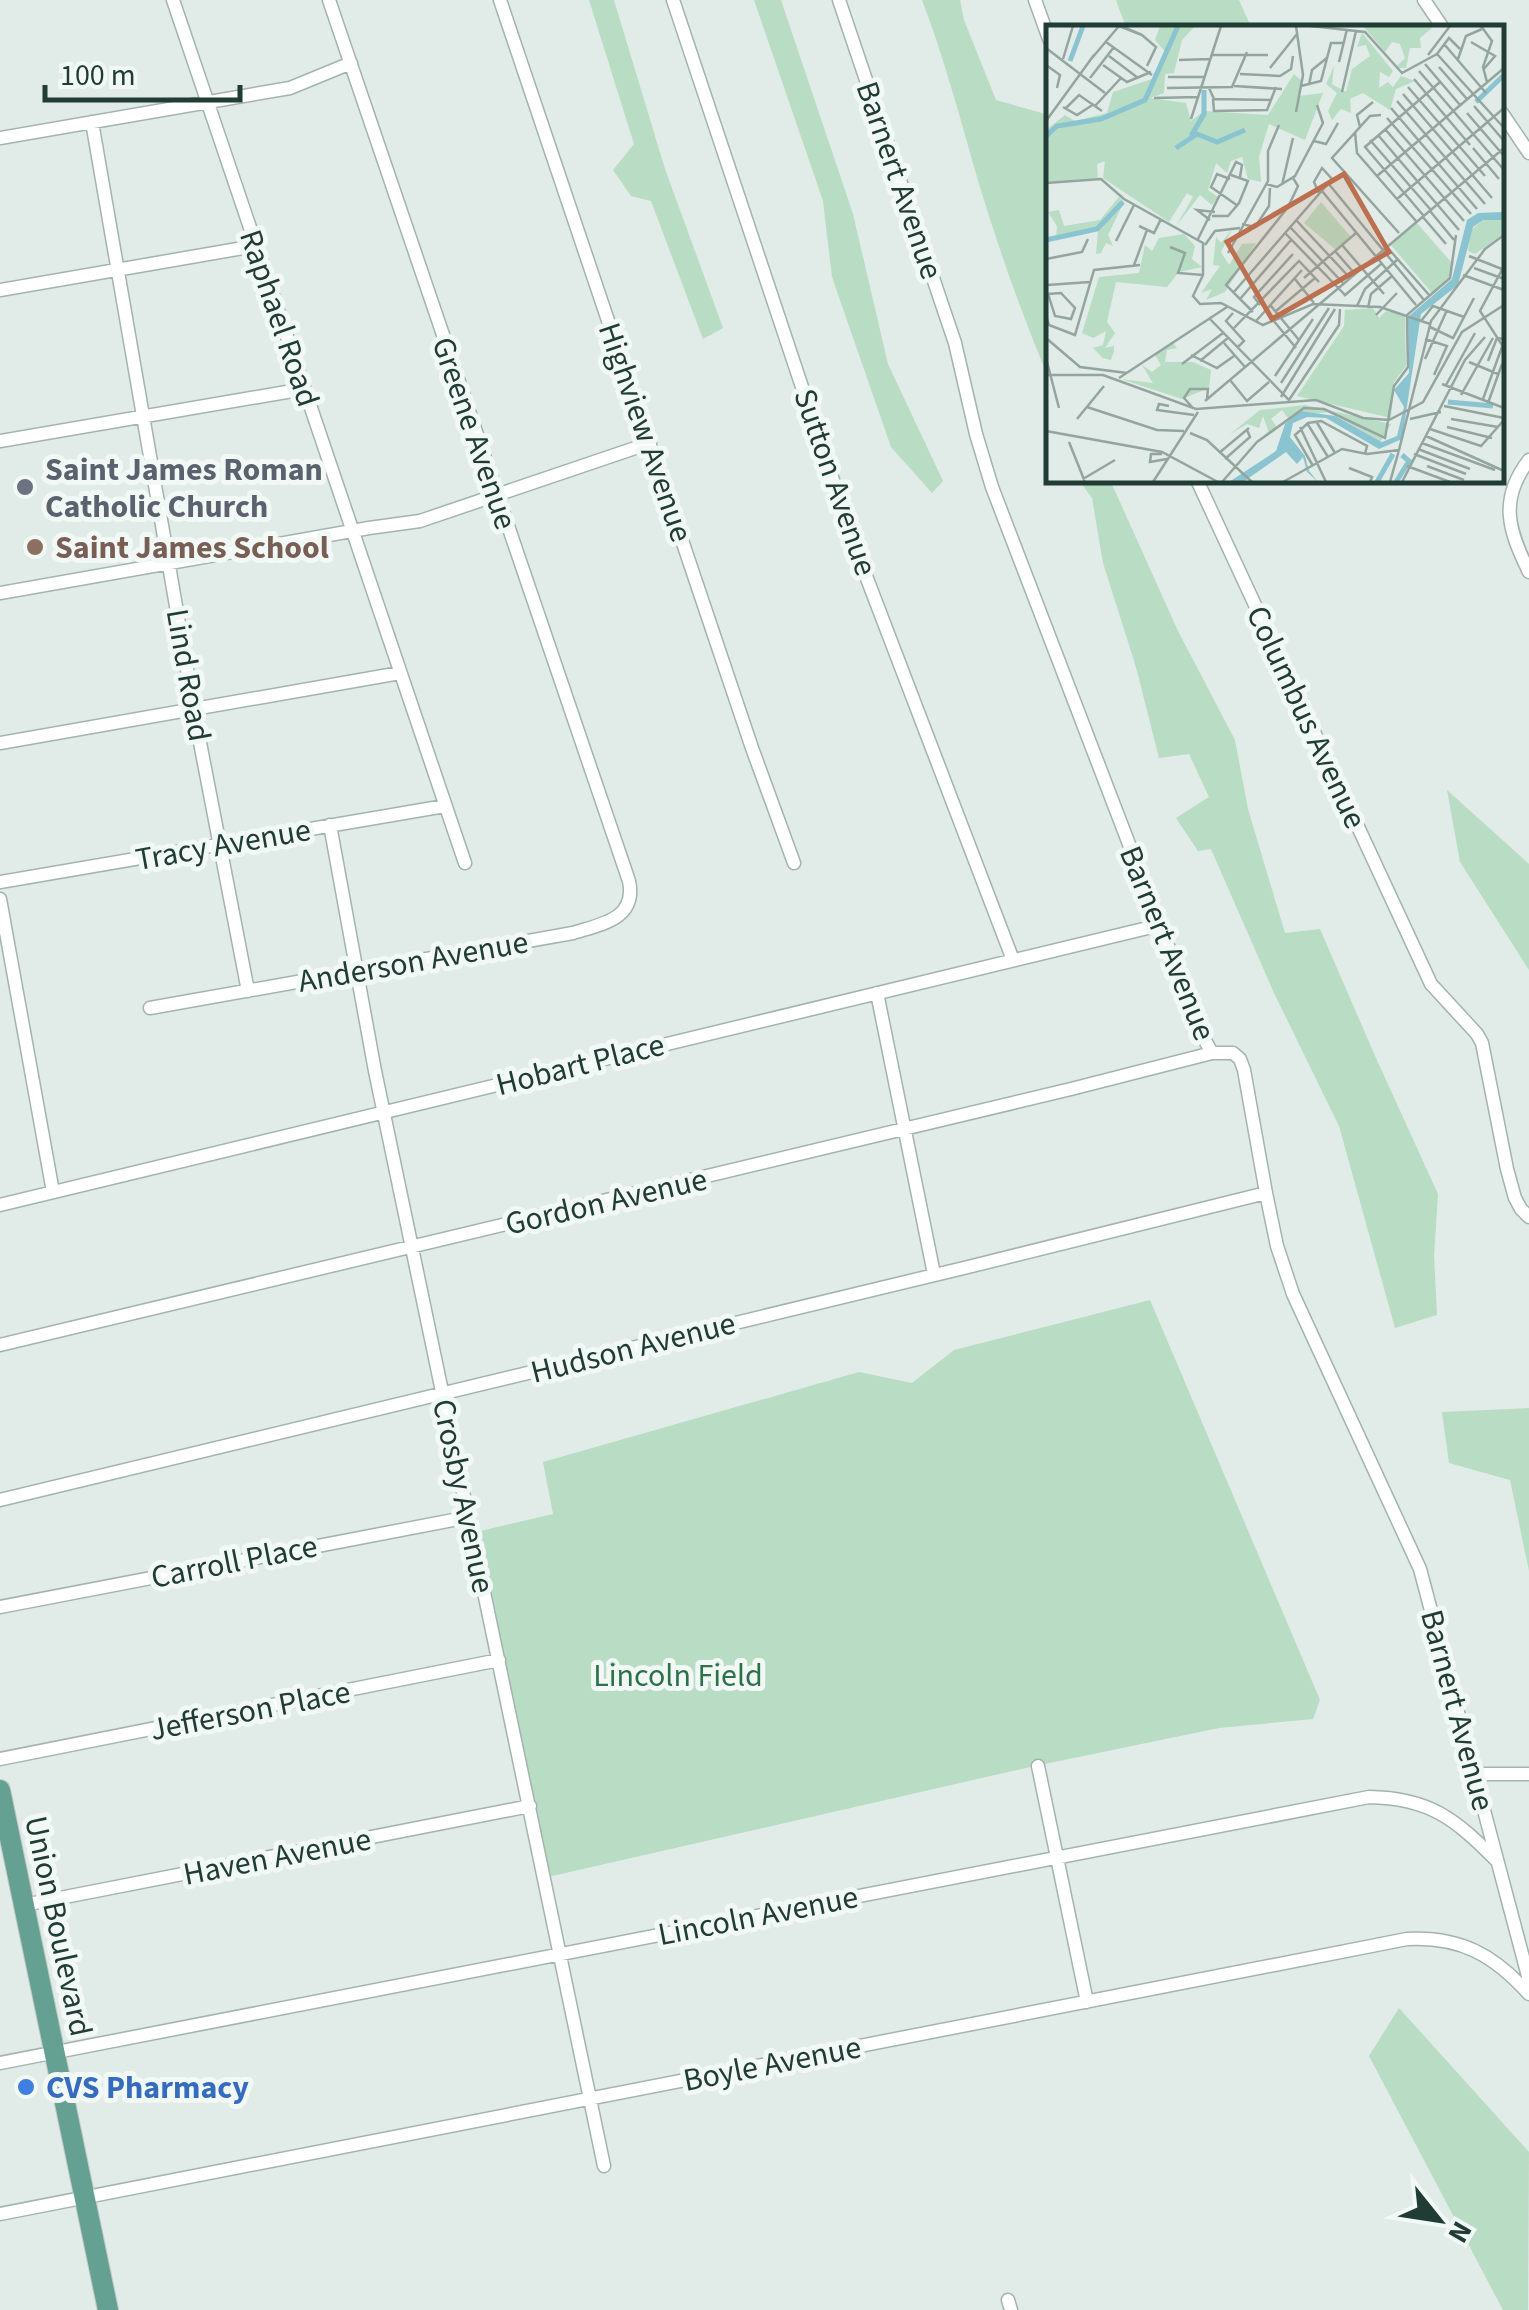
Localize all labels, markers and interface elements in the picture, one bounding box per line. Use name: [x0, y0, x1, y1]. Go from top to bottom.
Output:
inset map: [1046, 25, 1504, 482]
scale bar: [45, 40, 240, 102]
text: 100 m: [60, 54, 136, 97]
street label: Barnert Avenue: [844, 75, 954, 285]
street label: Raphael Road: [227, 224, 331, 413]
street label: Highview Avenue: [586, 316, 704, 548]
street label: Greene Avenue: [420, 331, 528, 536]
street label: Sutton Avenue: [782, 383, 889, 582]
place label: Saint James Roman Catholic Church: [45, 447, 323, 530]
marker: Saint James Roman Catholic Church: [14, 476, 36, 498]
place label: Saint James School: [55, 525, 329, 571]
marker: Saint James School: [24, 536, 46, 558]
street label: Columbus Avenue: [1234, 598, 1378, 836]
street label: Lind Road: [154, 605, 222, 745]
street label: Tracy Avenue: [132, 807, 314, 883]
street label: Barnert Avenue: [1107, 839, 1227, 1048]
street label: Anderson Avenue: [295, 919, 532, 1005]
street label: Hobart Place: [491, 1022, 669, 1108]
street label: Gordon Avenue: [501, 1156, 712, 1248]
street label: Hudson Avenue: [526, 1300, 740, 1396]
street label: Crosby Avenue: [420, 1395, 506, 1597]
street label: Carroll Place: [147, 1523, 321, 1601]
street label: Barnert Avenue: [1408, 1605, 1506, 1816]
park label: Lincoln Field: [593, 1653, 763, 1699]
street label: Jefferson Place: [146, 1669, 354, 1753]
street label: Union Boulevard: [12, 1812, 104, 2041]
street label: Haven Avenue: [179, 1816, 375, 1898]
street label: Lincoln Avenue: [654, 1874, 862, 1958]
street label: Boyle Avenue: [679, 2024, 865, 2104]
place label: CVS Pharmacy: [46, 2065, 249, 2111]
marker: CVS Pharmacy: [15, 2076, 37, 2098]
north arrow: [1389, 2170, 1489, 2270]
text: N: [1438, 2214, 1482, 2250]

